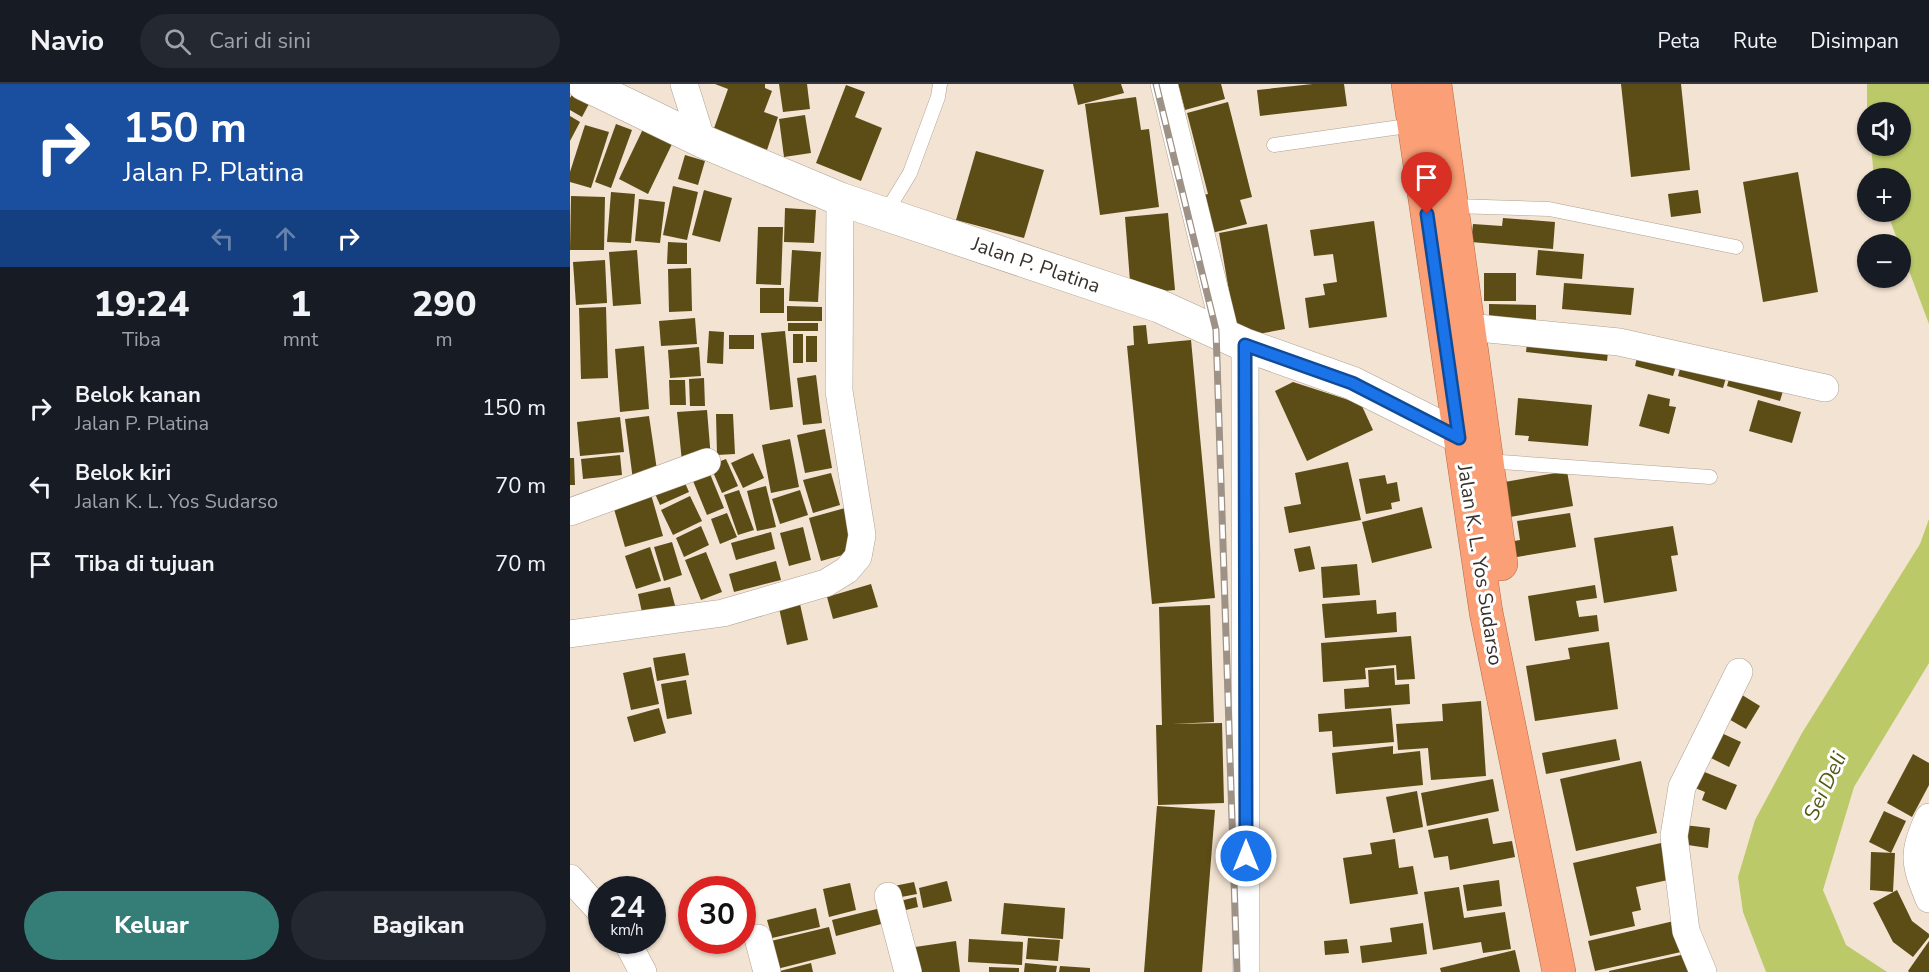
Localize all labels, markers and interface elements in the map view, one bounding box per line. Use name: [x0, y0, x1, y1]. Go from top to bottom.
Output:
search box: [140, 14, 560, 68]
text: Navio: [30, 22, 104, 60]
icon: search: [161, 25, 194, 58]
text: Cari di sini: [209, 26, 311, 56]
text: Peta: [1658, 27, 1700, 55]
text: Rute: [1733, 27, 1777, 55]
text: Disimpan: [1810, 27, 1899, 55]
text: 150 m: [123, 100, 247, 157]
map controls: [1857, 102, 1911, 288]
button: sound: [1857, 102, 1911, 156]
icon: right: [24, 108, 102, 186]
pin: [1401, 152, 1452, 214]
text: Jalan P. Platina: [123, 154, 304, 191]
icon: arrive: [1410, 161, 1443, 194]
button: +: [1857, 168, 1911, 222]
icon: left: [206, 222, 239, 255]
icon: ahead: [269, 222, 302, 255]
icon: right: [332, 222, 365, 255]
street label: Jalan P. Platina: [967, 230, 1104, 300]
button: −: [1857, 234, 1911, 288]
text: 19:24: [93, 280, 189, 329]
text: 1: [290, 280, 311, 329]
text: 290: [412, 280, 477, 329]
text: Tiba: [122, 326, 161, 353]
text: mnt: [283, 326, 318, 353]
text: m: [436, 326, 453, 353]
text: Belok kanan: [75, 380, 201, 410]
icon: right: [24, 392, 57, 425]
text: 150 m: [482, 393, 546, 423]
text: Jalan P. Platina: [75, 410, 209, 437]
text: Belok kiri: [75, 458, 171, 488]
street label: Jalan K. L. Yos Sudarso: [1451, 462, 1509, 667]
icon: left: [24, 470, 57, 503]
text: 70 m: [495, 471, 546, 501]
text: Jalan K. L. Yos Sudarso: [75, 488, 278, 515]
icon: arrive: [24, 548, 57, 581]
text: Tiba di tujuan: [75, 549, 215, 579]
text: 70 m: [495, 549, 546, 579]
water label: Sei Deli: [1797, 746, 1853, 825]
position arrow: [1214, 824, 1278, 888]
speed limit sign: 30: [678, 876, 756, 954]
text: 24: [609, 887, 645, 928]
button: Keluar: [24, 891, 279, 960]
button: Bagikan: [291, 891, 546, 960]
text: km/h: [610, 920, 644, 940]

